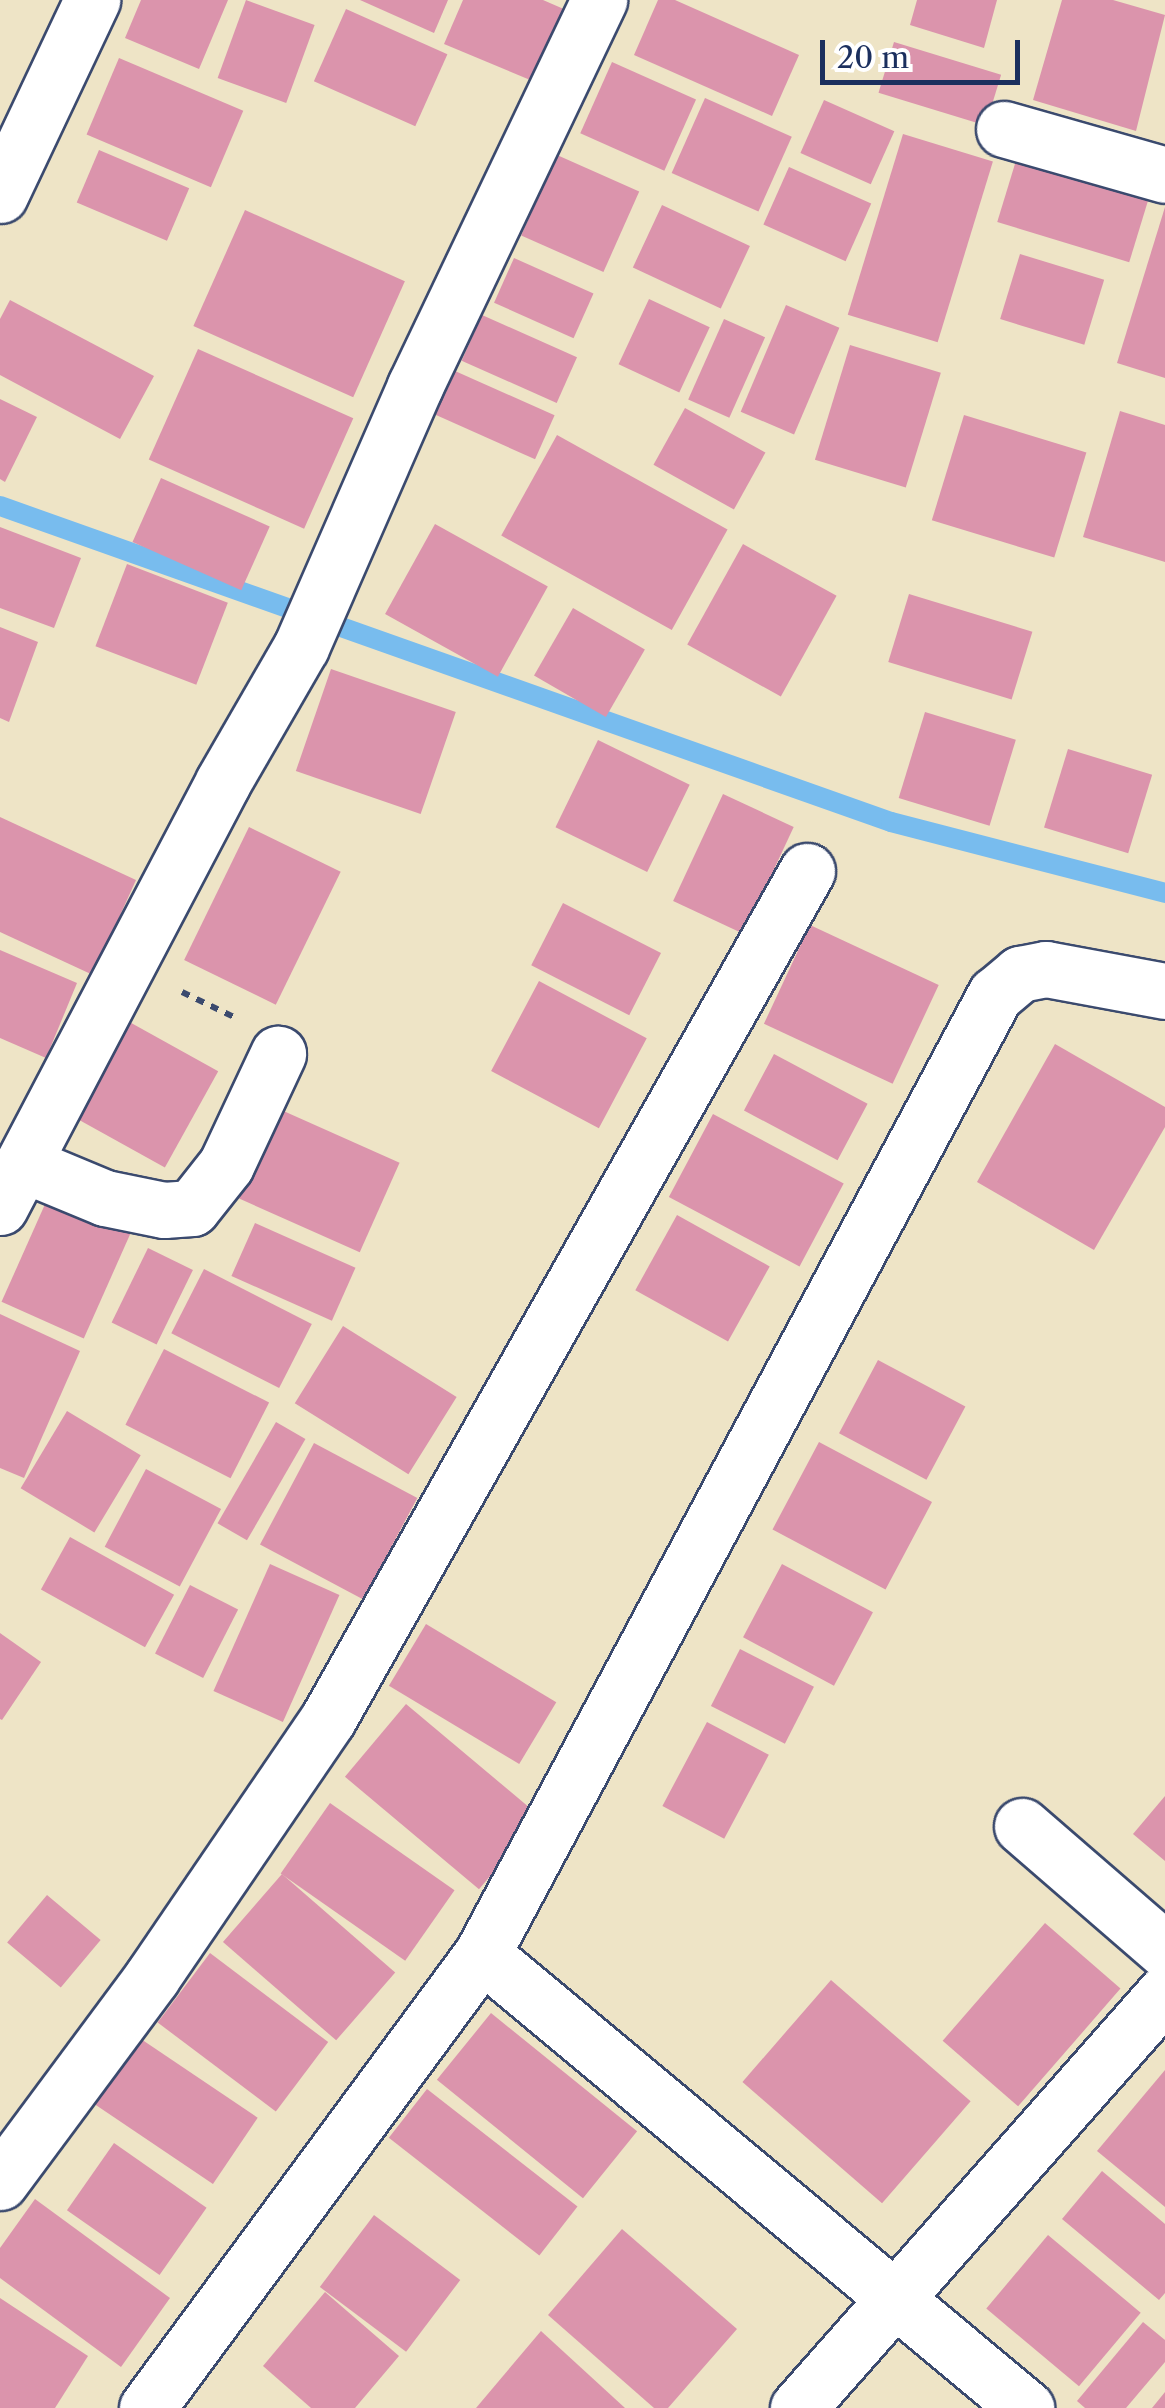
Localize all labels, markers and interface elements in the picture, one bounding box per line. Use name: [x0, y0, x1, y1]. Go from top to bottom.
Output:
scale bar: [825, 20, 1025, 82]
text: 20 m: [837, 39, 909, 76]

